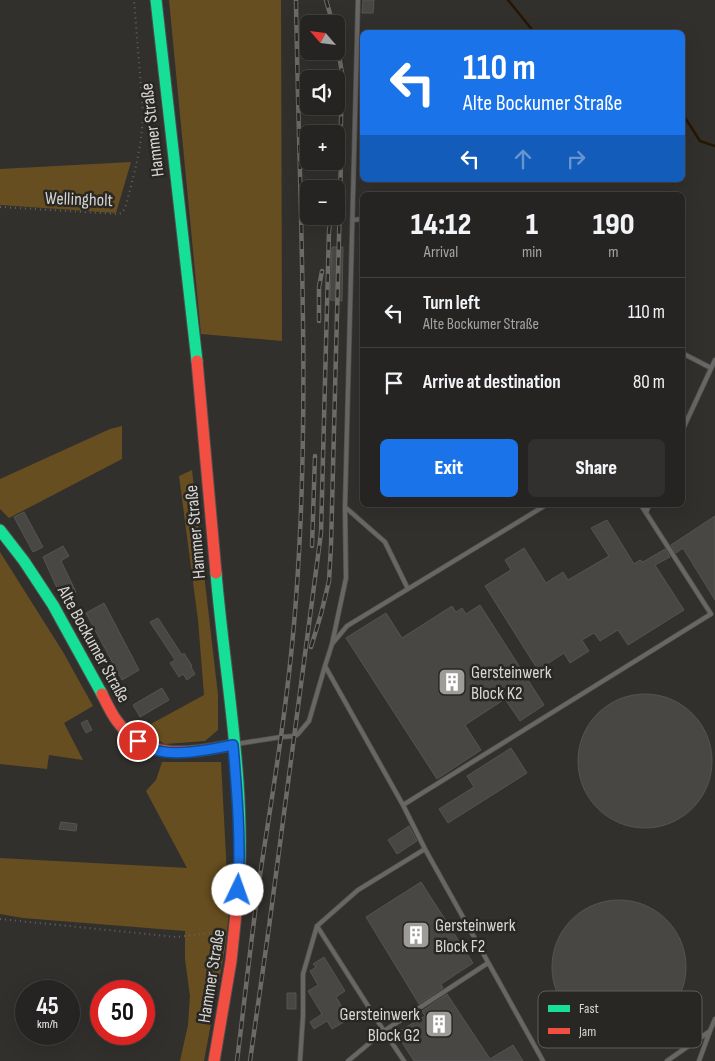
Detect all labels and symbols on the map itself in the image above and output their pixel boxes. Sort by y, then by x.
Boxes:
north arrow [300,15,345,60]
street label: Hammer Straße [136,82,169,178]
street label: Wellingholt [45,188,114,211]
street label: Hammer Straße [181,484,210,580]
street label: Alte Bockumer Straße [52,581,134,706]
place label: Gersteinwerk Block K2 [471,662,552,704]
building icon: Gersteinwerk Block K2 [437,667,467,697]
pin [117,720,159,762]
position arrow [211,863,263,915]
place label: Gersteinwerk Block F2 [435,915,516,957]
building icon: Gersteinwerk Block F2 [401,920,431,950]
street label: Hammer Straße [194,928,229,1024]
speed limit sign: 50 [90,980,155,1045]
legend [538,991,702,1048]
text: Fast [579,1000,599,1017]
place label: Gersteinwerk Block G2 [339,1004,420,1046]
building icon: Gersteinwerk Block G2 [424,1009,454,1039]
text: Jam [578,1023,596,1040]

